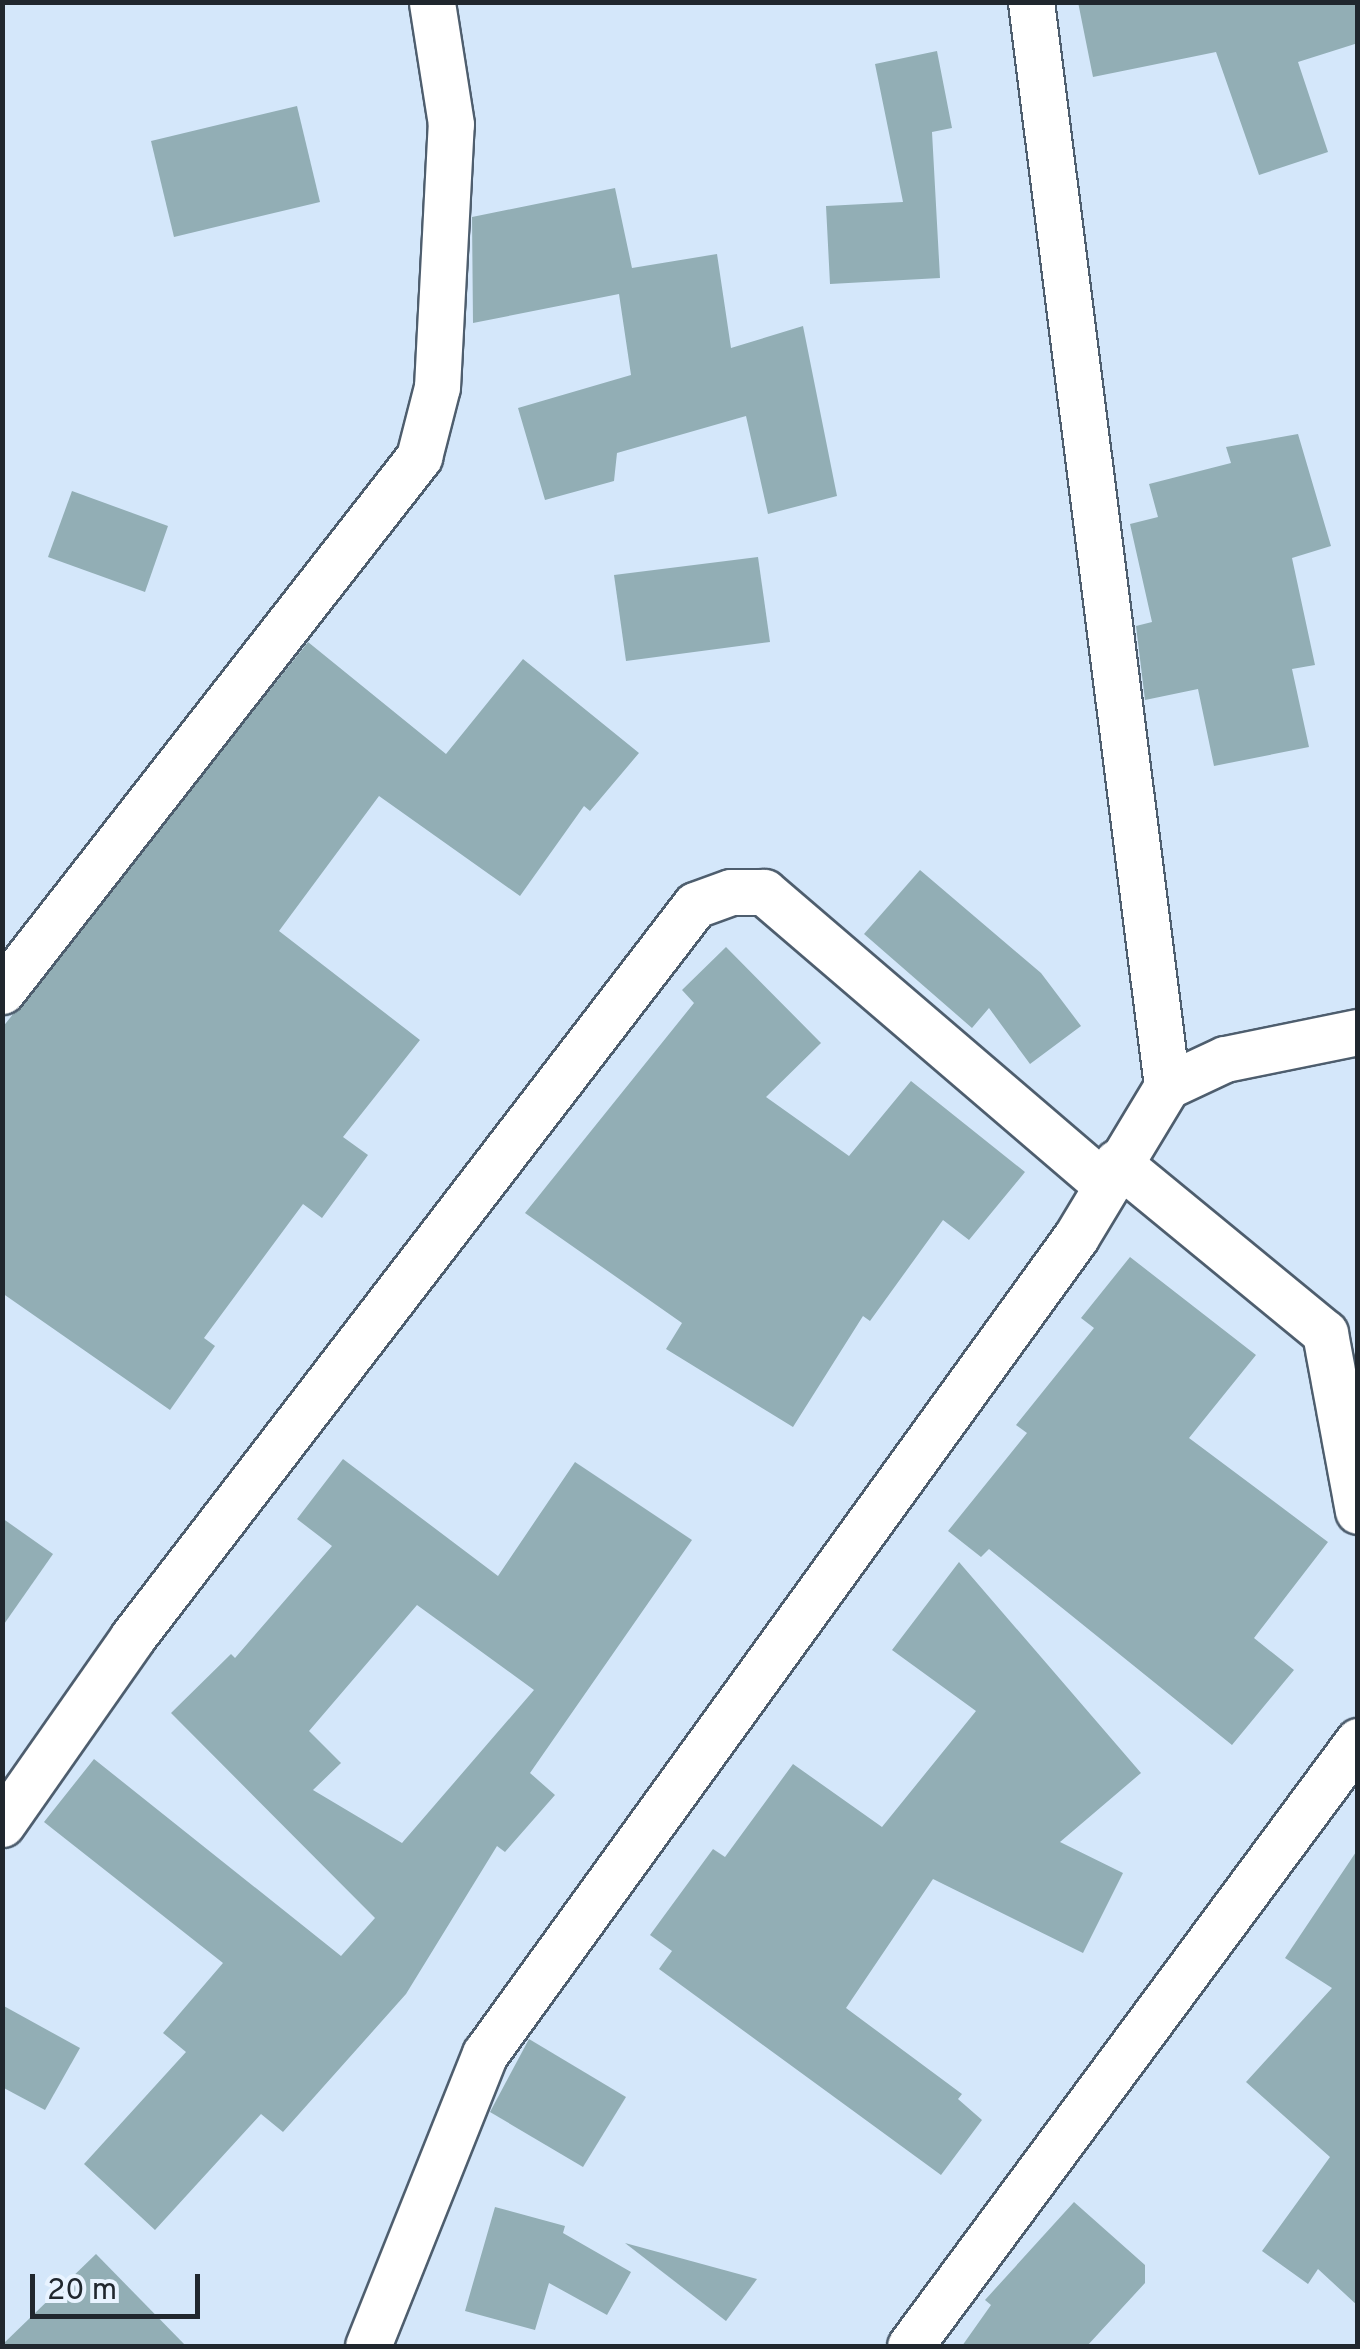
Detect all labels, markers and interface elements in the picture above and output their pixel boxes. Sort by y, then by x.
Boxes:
scale bar [35,2254,205,2316]
text: 20 m [47,2273,117,2310]

